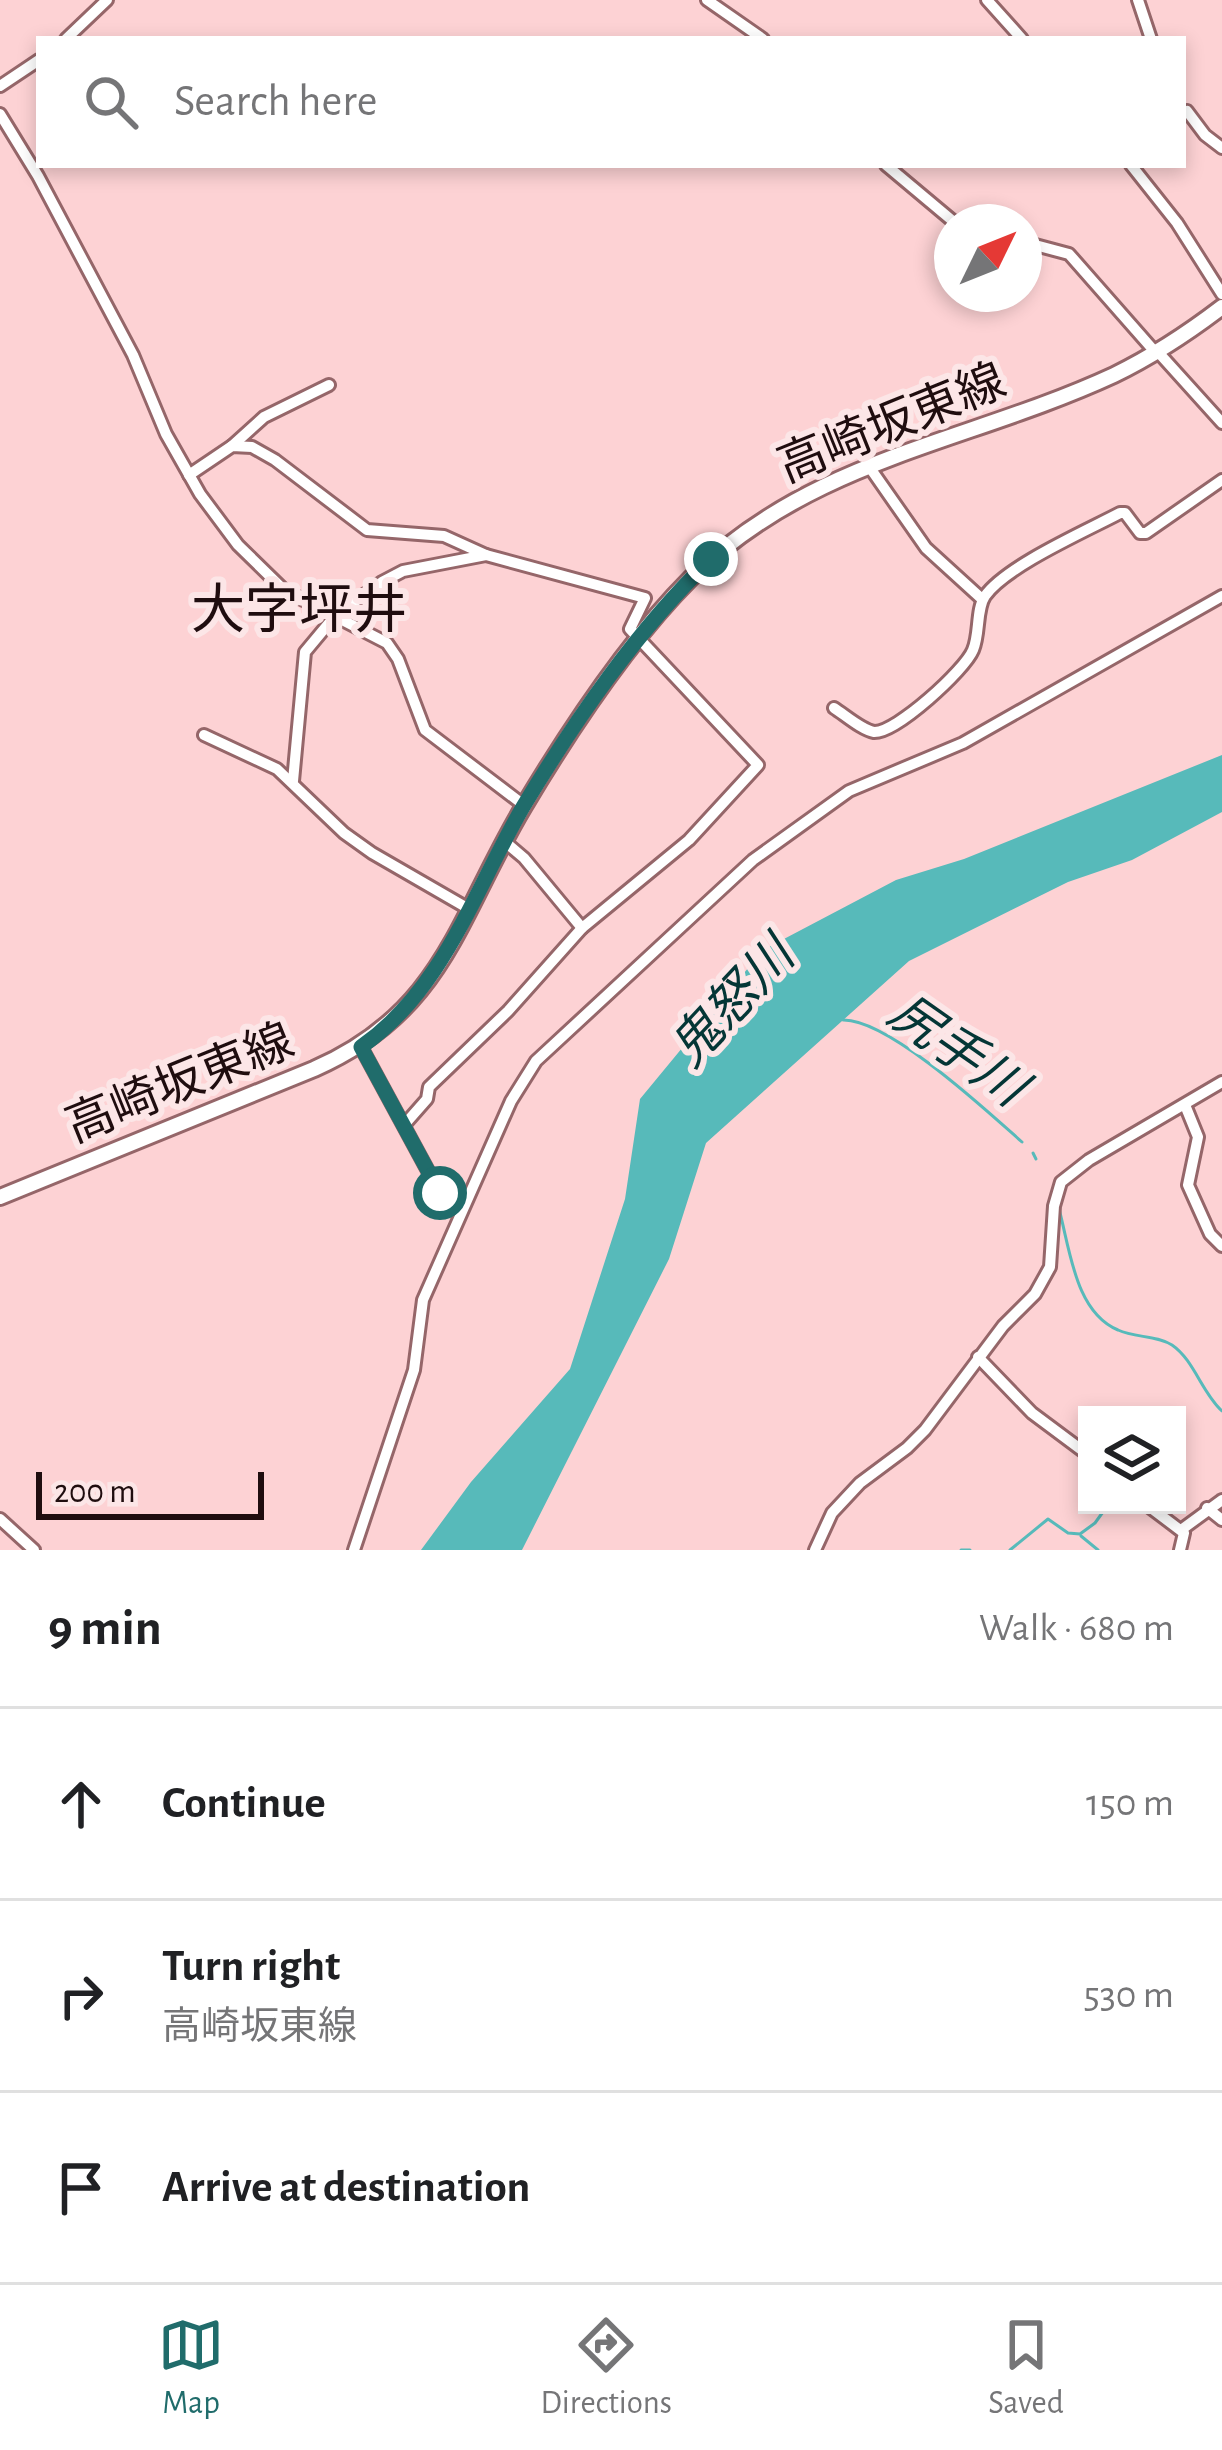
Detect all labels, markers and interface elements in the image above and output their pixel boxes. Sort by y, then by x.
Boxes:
search box [36,36,1186,168]
icon: search [78,69,144,135]
text: Search here [174,79,377,124]
north arrow [934,204,1042,312]
street label: 高崎坂東線 [771,355,1012,492]
route end [684,532,738,586]
district label: 大字坪井 [191,582,407,639]
water label: 鬼怒川 [660,924,807,1076]
water label: 尻手川 [879,985,1039,1119]
street label: 高崎坂東線 [59,1015,300,1152]
route start [413,1166,467,1220]
map controls [1078,1406,1186,1514]
button: layers [1078,1406,1186,1514]
scale bar [36,1466,264,1519]
text: 200 m [54,1476,136,1509]
text: 9 min [48,1603,162,1654]
text: Walk · 680 m [979,1609,1174,1648]
icon: ahead [48,1771,114,1837]
text: Continue [162,1781,326,1826]
text: 150 m [1086,1784,1174,1823]
text: Turn right [162,1944,340,1989]
icon: right [48,1963,114,2029]
text: 530 m [1083,1976,1174,2015]
text: 高崎坂東線 [162,2008,357,2047]
icon: arrive [48,2155,114,2221]
text: Arrive at destination [162,2165,530,2210]
tab: Map [158,2312,224,2424]
tab: Directions [540,2312,672,2424]
tab: Saved [988,2312,1064,2424]

